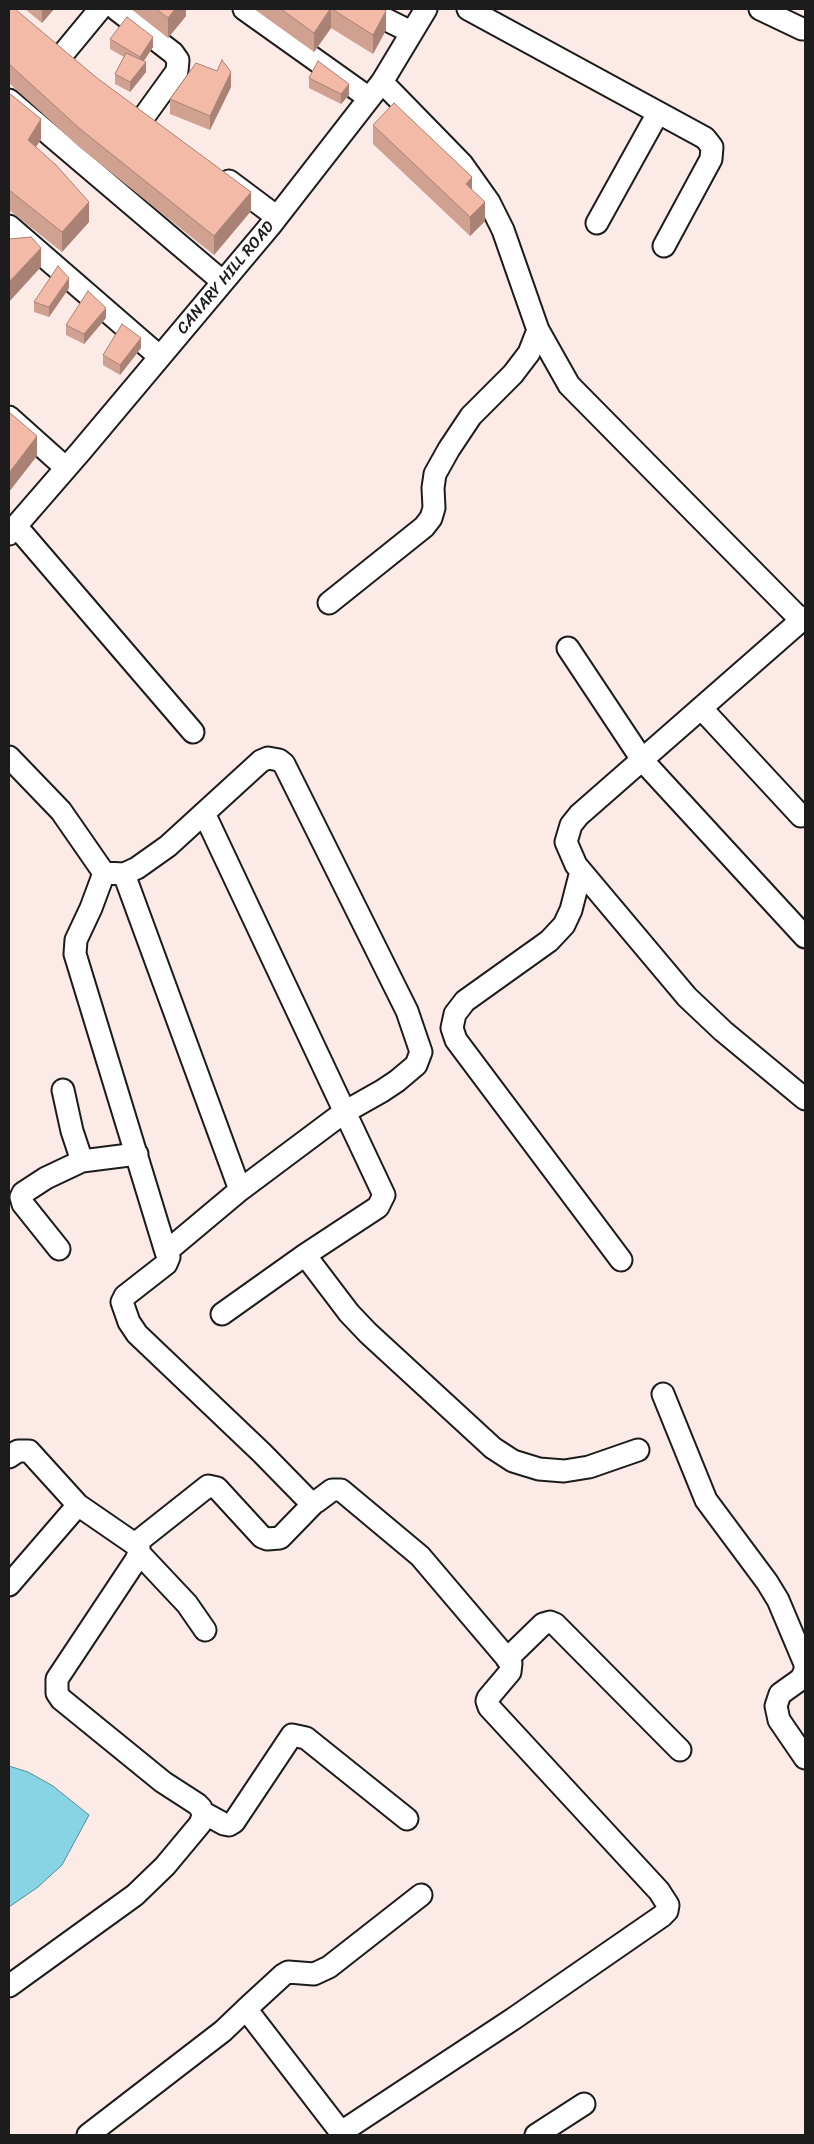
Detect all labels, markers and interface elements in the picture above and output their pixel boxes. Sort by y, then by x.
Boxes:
street label: CANARY HILL ROAD [173,218,279,338]

